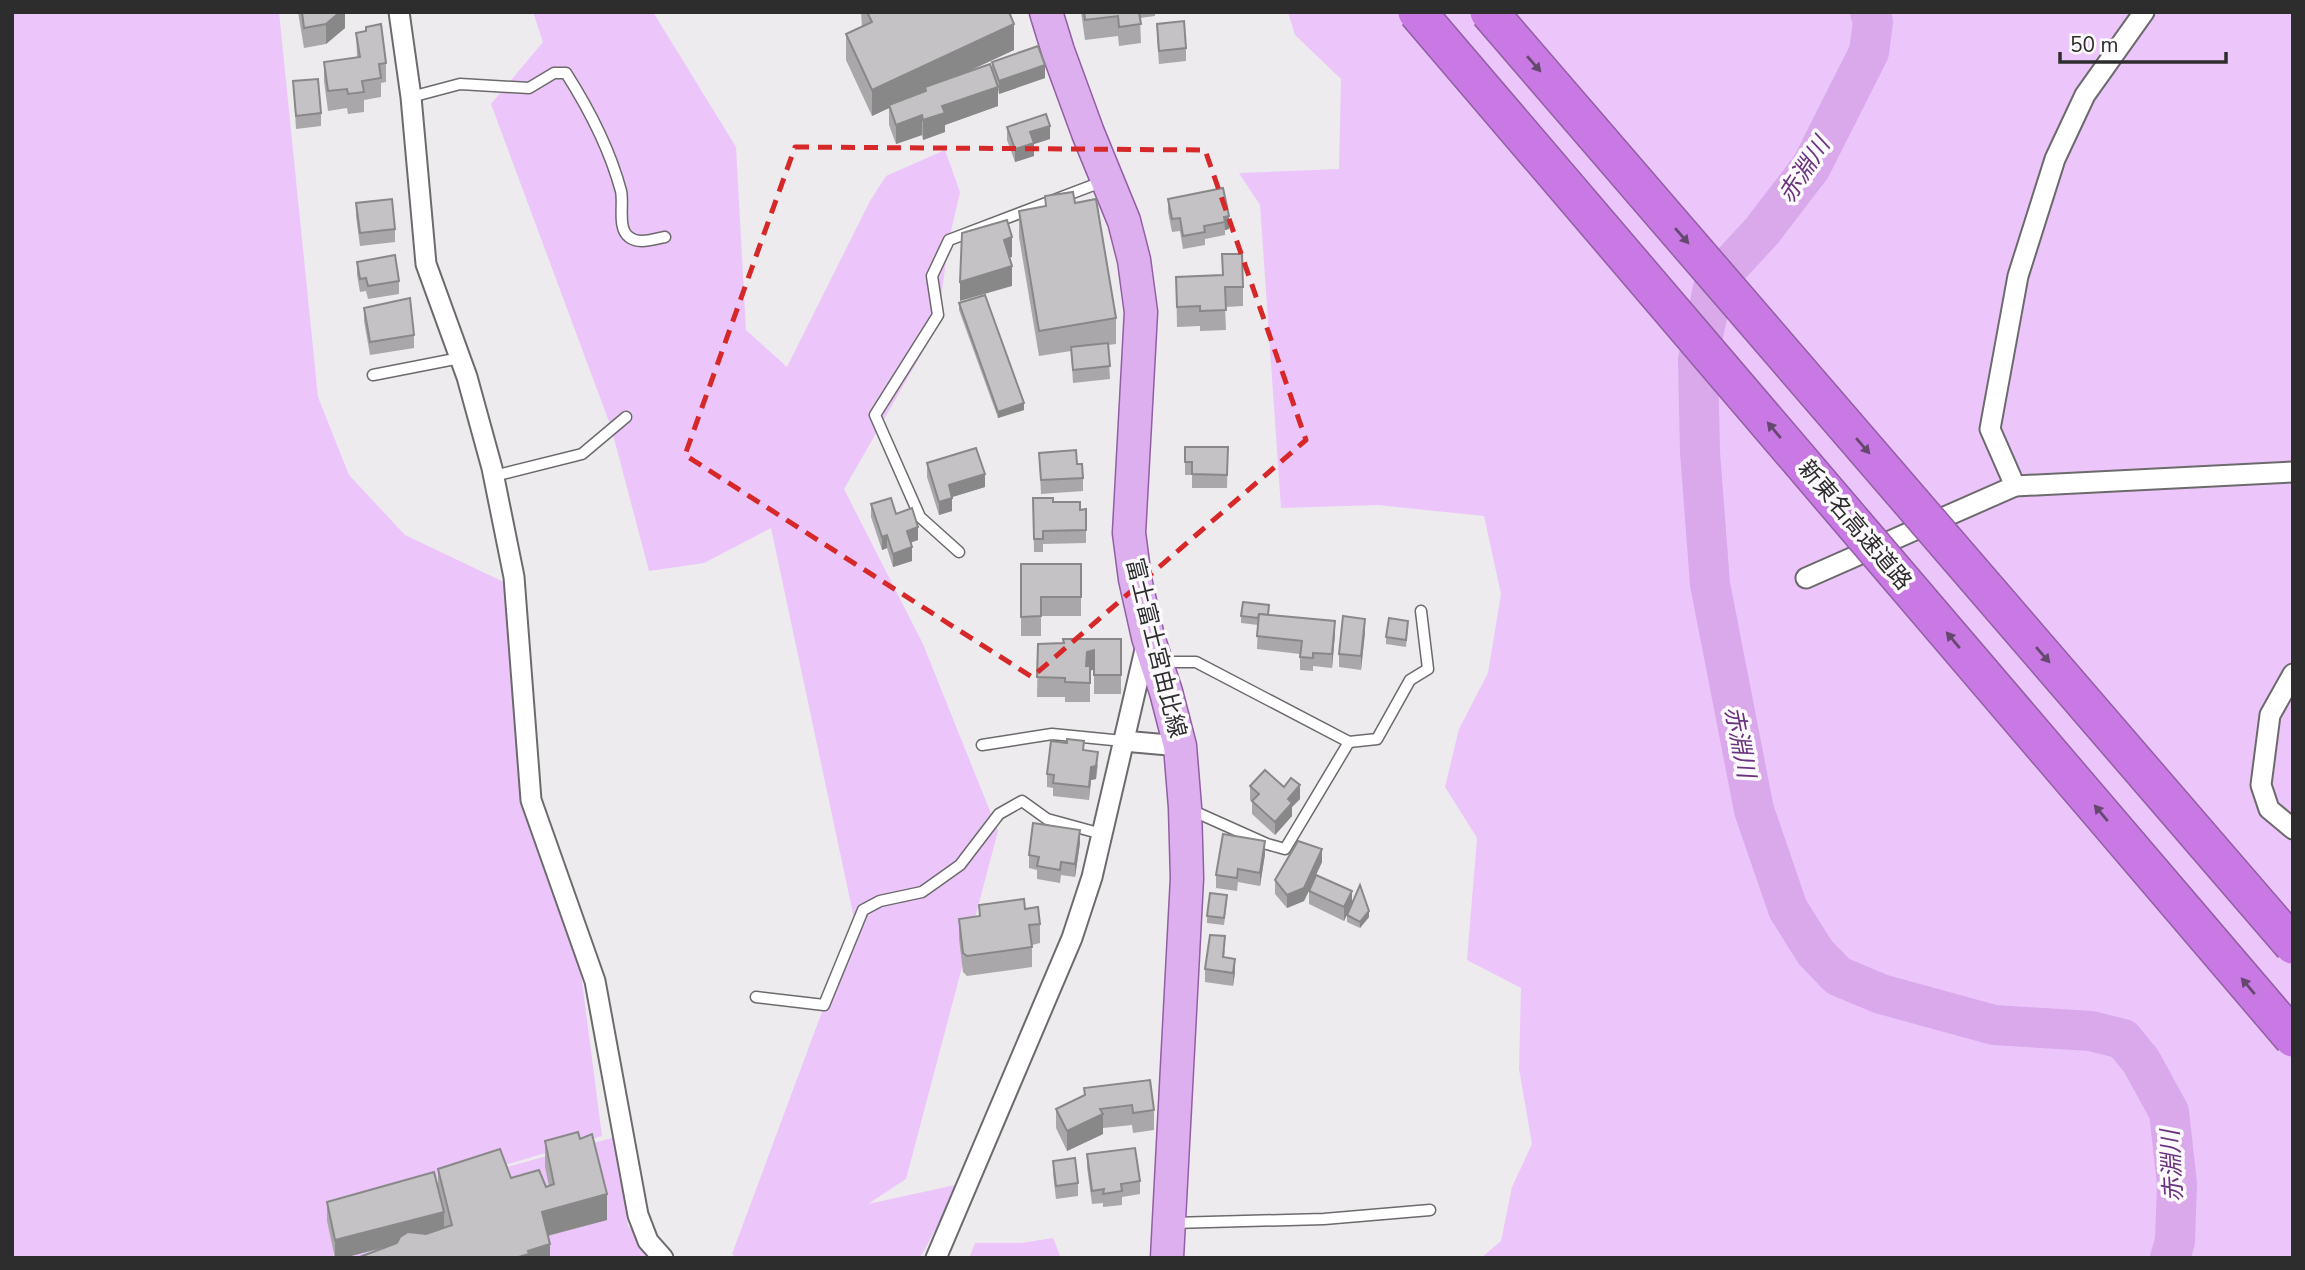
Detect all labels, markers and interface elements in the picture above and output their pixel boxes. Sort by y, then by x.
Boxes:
scale bar [2060,21,2226,65]
text: 50 m [2070,31,2119,59]
one-way arrow [1526,55,1542,73]
water label: 赤淵川 [1771,129,1839,209]
one-way arrow [1674,228,1689,245]
one-way arrow [1766,421,1782,439]
one-way arrow [1855,437,1870,454]
street label: 新東名高速道路 [1791,453,1919,597]
street label: 富士富士宮由比線 [1119,555,1193,741]
one-way arrow [1946,632,1961,649]
one-way arrow [2035,646,2051,664]
water label: 赤淵川 [1717,704,1763,783]
one-way arrow [2094,805,2109,822]
one-way arrow [2241,978,2256,995]
water label: 赤淵川 [2154,1126,2190,1203]

